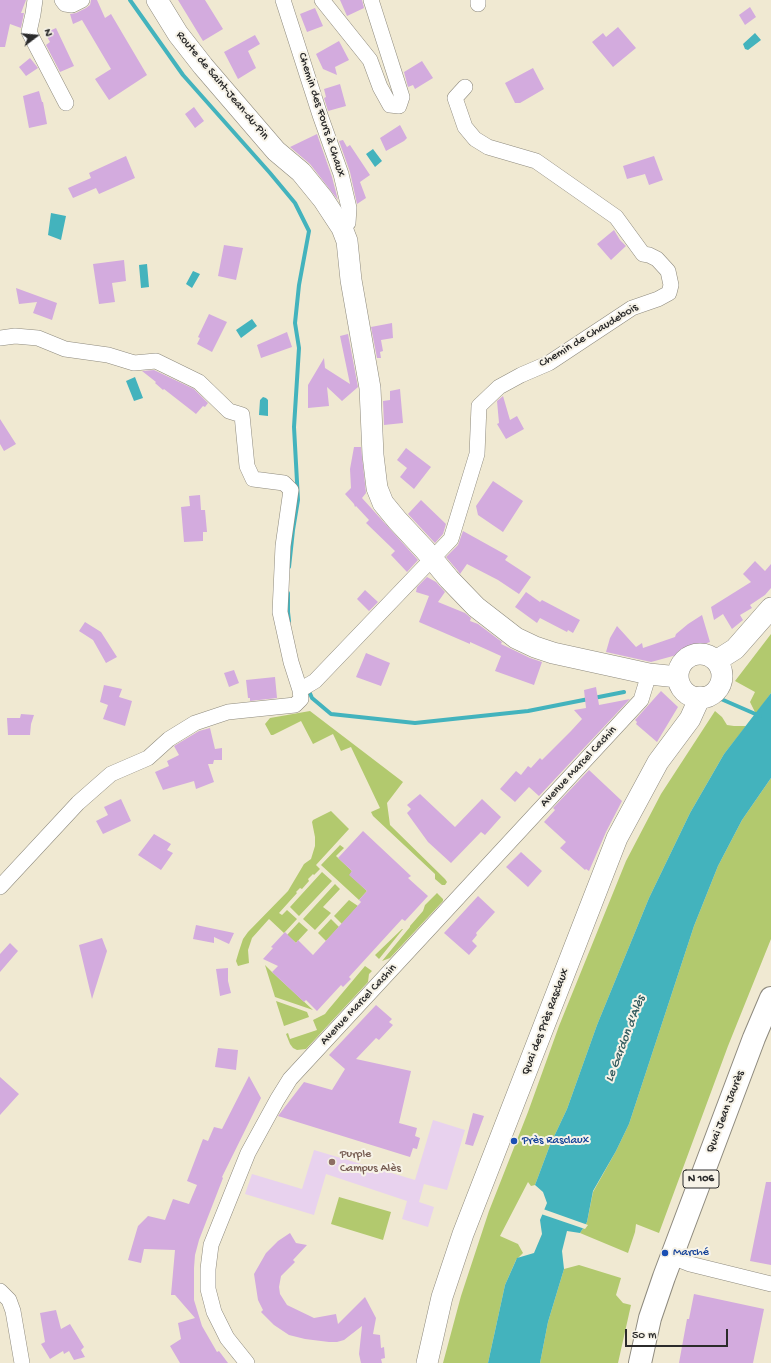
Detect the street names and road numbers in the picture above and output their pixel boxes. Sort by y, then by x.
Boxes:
street label: Route de Saint-Jean-du-Pin [172,29,272,143]
street label: Chemin des Fours à Chaux [294,51,348,179]
street label: Chemin de Chaudebois [537,301,641,371]
street label: Avenue Marcel Cachin [538,723,620,811]
street label: Avenue Marcel Cachin [318,961,400,1049]
street label: Quai des Près Rasclaux [519,967,573,1077]
street label: Quai Jean Jaurès [704,1069,748,1155]
road number: N 106 [683,1170,719,1188]

